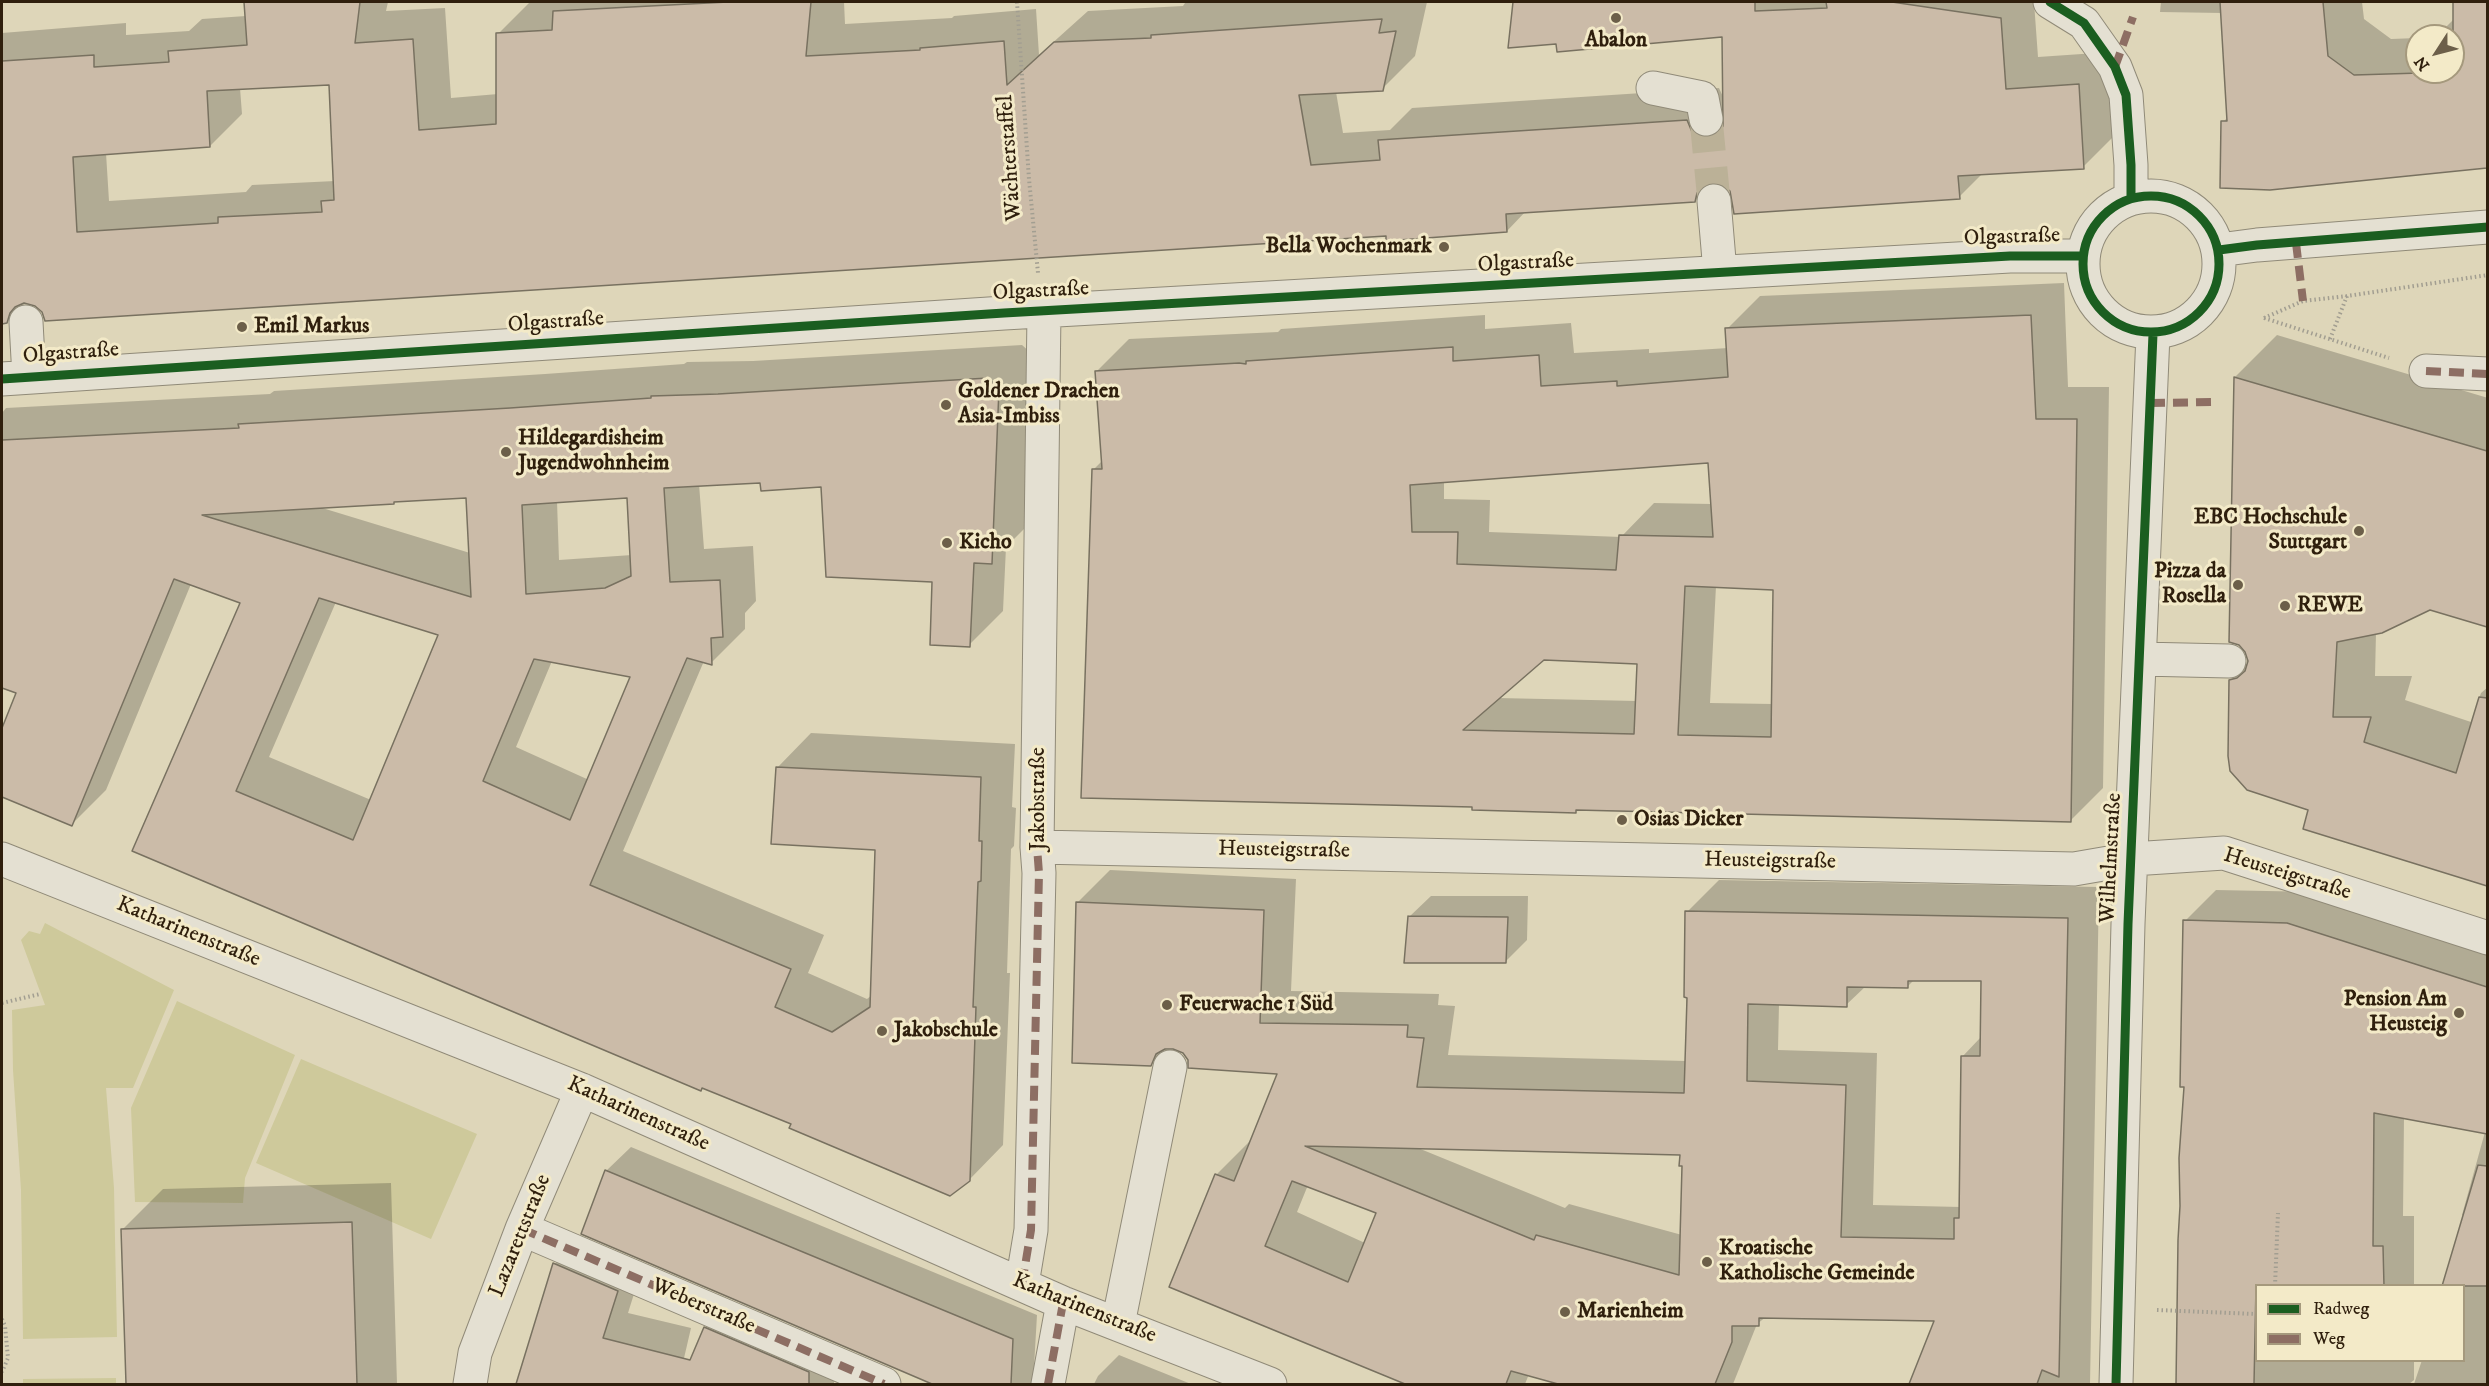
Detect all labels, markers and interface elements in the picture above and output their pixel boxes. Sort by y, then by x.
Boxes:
marker: Abalon [1609,11,1623,25]
north arrow [2405,24,2465,84]
place label: Abalon [1585,28,1647,54]
text: N [2410,52,2434,75]
street label: Wächterstaffel [993,94,1029,222]
street label: Olgastraße [1963,223,2061,253]
place label: Bella Wochenmark [1266,234,1432,260]
marker: Bella Wochenmark [1437,240,1451,254]
street label: Olgastraße [1477,248,1575,280]
street label: Olgastraße [992,276,1090,308]
street label: Olgastraße [507,306,605,340]
place label: Emil Markus [254,314,369,340]
marker: Emil Markus [235,320,249,334]
street label: Olgastraße [22,337,120,371]
place label: Goldener Drachen Asia-Imbiss [958,379,1120,430]
marker: Goldener Drachen Asia-Imbiss [939,398,953,412]
place label: Hildegardisheim Jugendwohnheim [518,426,670,478]
marker: Hildegardisheim Jugendwohnheim [499,445,513,459]
place label: EBC Hochschule Stuttgart [2194,505,2347,556]
marker: EBC Hochschule Stuttgart [2352,524,2366,538]
place label: Kicho [959,530,1012,556]
marker: Kicho [940,536,954,550]
place label: Pizza da Rosella [2154,559,2226,610]
marker: Pizza da Rosella [2231,578,2245,592]
place label: REWE [2297,593,2363,619]
marker: REWE [2278,599,2292,613]
street label: Jakobstraße [1026,747,1052,851]
street label: Wilhelmstraße [2095,792,2129,924]
place label: Osias Dicker [1634,807,1744,833]
marker: Osias Dicker [1615,813,1629,827]
street label: Heusteigstraße [1218,837,1350,865]
street label: Heusteigstraße [2220,843,2354,907]
street label: Heusteigstraße [1704,848,1836,876]
street label: Katharinenstraße [112,892,264,974]
place label: Pension Am Heusteig [2343,987,2447,1038]
place label: Feuerwache 1 Süd [1179,992,1333,1018]
marker: Feuerwache 1 Süd [1160,998,1174,1012]
marker: Pension Am Heusteig [2452,1006,2466,1020]
place label: Jakobschule [894,1018,998,1044]
marker: Jakobschule [875,1024,889,1038]
street label: Katharinenstraße [563,1072,713,1158]
street label: Lazarettstraße [484,1171,558,1301]
place label: Kroatische Katholische Gemeinde [1719,1236,1915,1288]
marker: Kroatische Katholische Gemeinde [1700,1255,1714,1269]
street label: Katharinenstraße [1008,1268,1160,1350]
street label: Weberstraße [647,1273,759,1341]
legend [2255,1284,2465,1362]
text: Radweg [2313,1298,2369,1320]
place label: Marienheim [1577,1299,1684,1325]
marker: Marienheim [1558,1305,1572,1319]
text: Weg [2313,1328,2345,1350]

